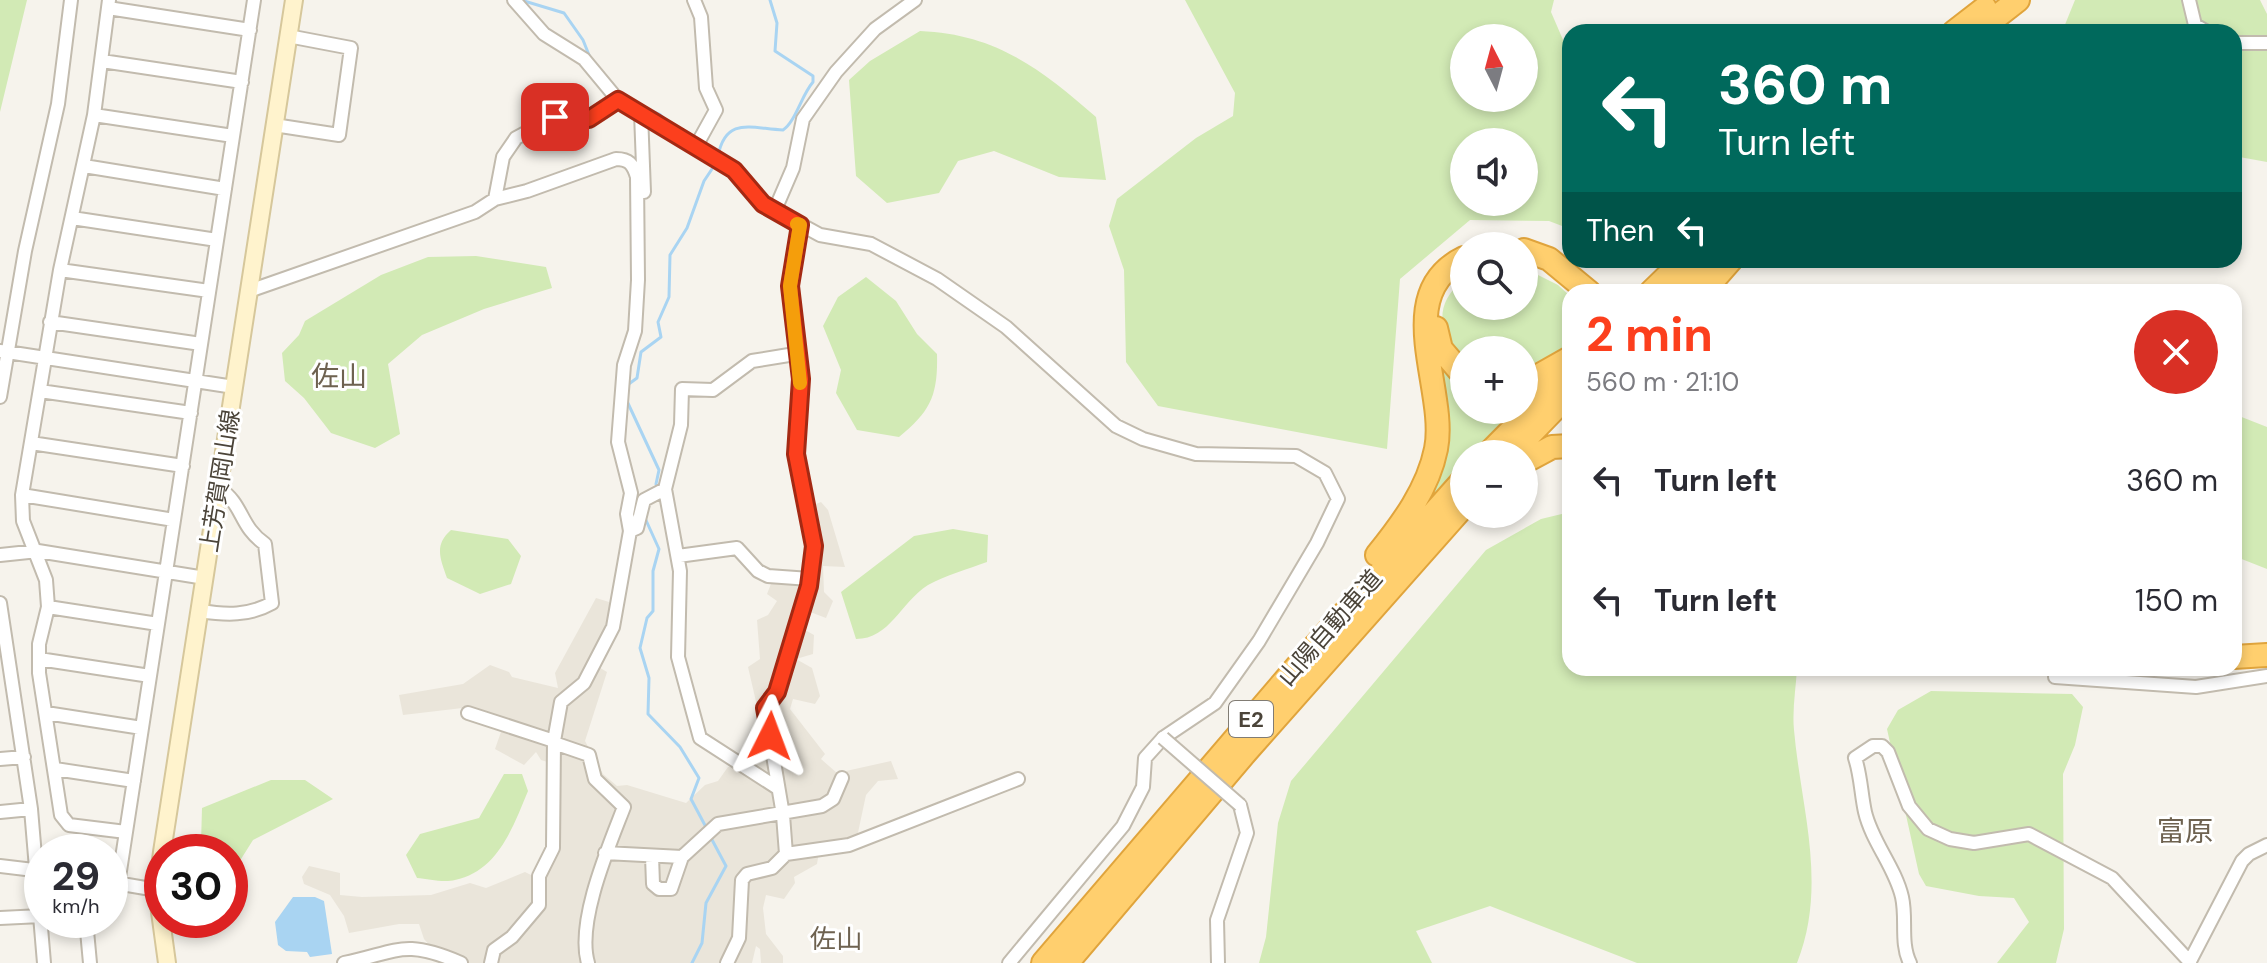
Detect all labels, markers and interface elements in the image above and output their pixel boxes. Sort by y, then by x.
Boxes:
north arrow [1450,24,1538,112]
map controls [1450,24,1538,528]
text: 360 m [1718,48,1893,121]
icon: left [1586,56,1690,160]
pin [521,83,589,151]
icon: arrive [533,95,577,139]
text: Turn left [1718,119,1855,166]
button: sound [1450,128,1538,216]
icon: left [1670,208,1714,252]
text: Then [1586,211,1654,250]
button: search [1450,232,1538,320]
text: 2 min [1586,303,1713,366]
button: close [2134,310,2218,394]
button: + [1450,336,1538,424]
district label: 佐山 [311,358,367,395]
text: 560 m · 21:10 [1586,365,1739,399]
street label: 上芳賀岡山線 [193,407,246,554]
button: − [1450,440,1538,528]
icon: left [1586,458,1630,502]
text: Turn left [1654,461,1777,500]
text: 360 m [2126,461,2218,500]
street label: 山陽自動車道 [1271,563,1389,692]
icon: left [1586,578,1630,622]
text: Turn left [1654,581,1777,620]
text: 150 m [2135,581,2218,620]
position arrow [728,694,812,778]
road number: E2 [1229,701,1273,737]
district label: 富原 [2157,813,2213,850]
speed limit sign: 30 [144,834,248,938]
text: 29 [52,850,100,902]
text: km/h [52,893,100,919]
district label: 佐山 [810,922,862,956]

